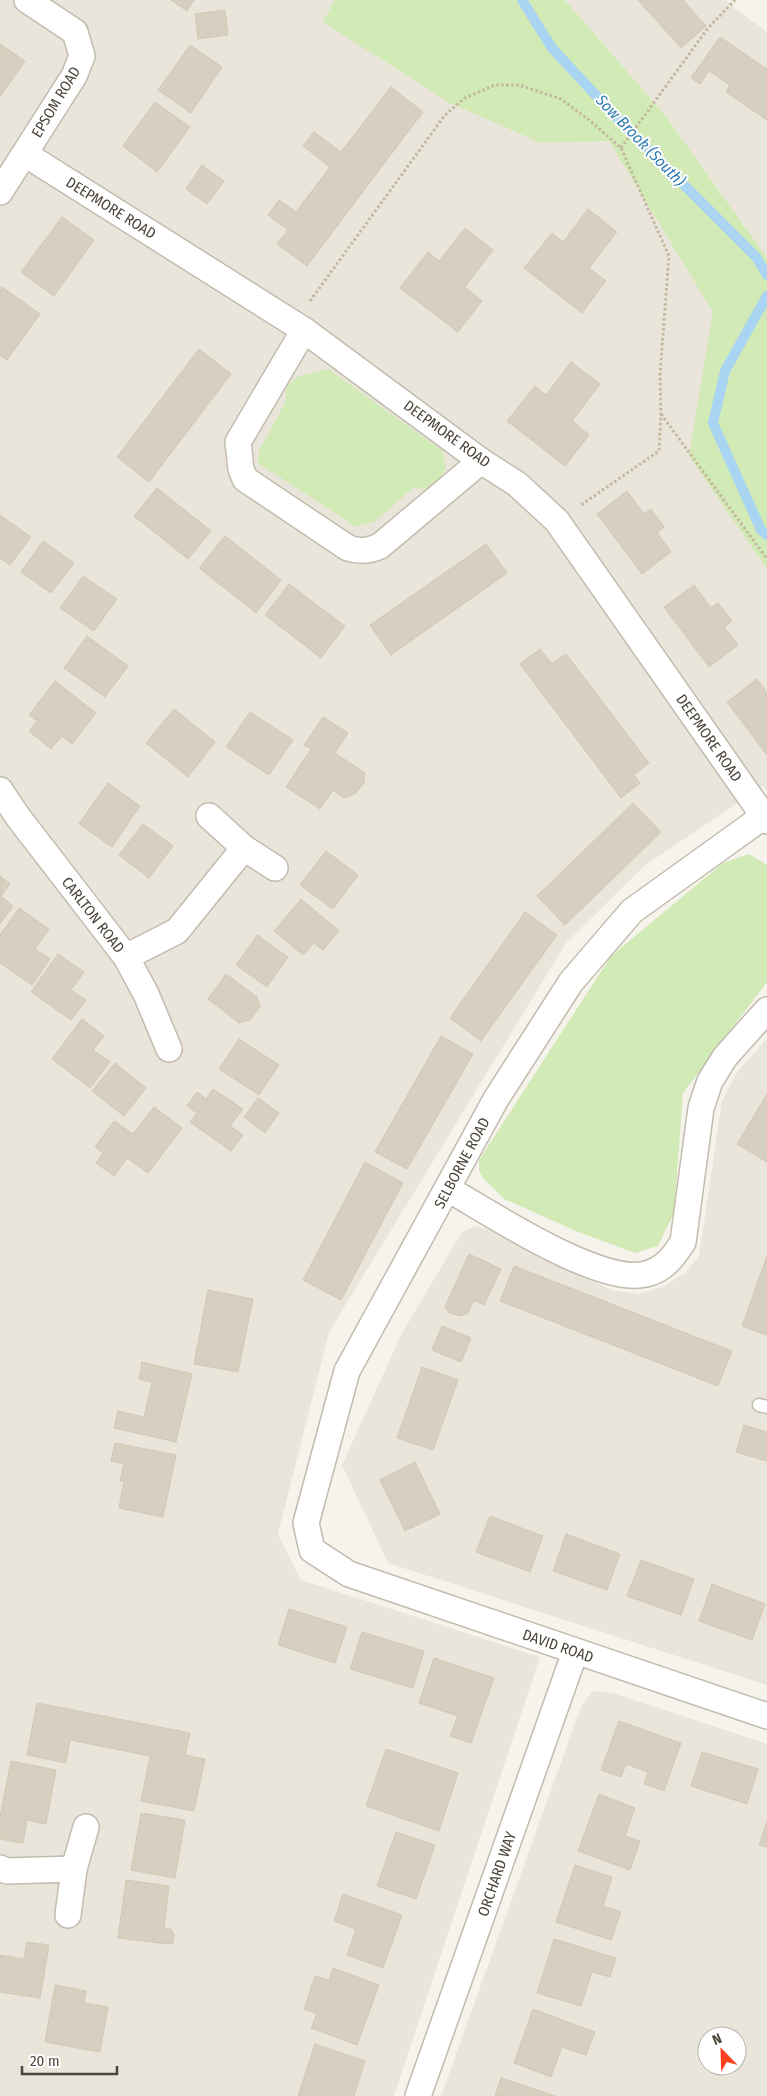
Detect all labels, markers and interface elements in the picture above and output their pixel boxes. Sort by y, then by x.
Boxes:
street label: EPSOM ROAD [28,63,84,141]
water label: Sow Brook (South) [592,90,689,190]
street label: DEEPMORE ROAD [63,173,159,243]
street label: DEEPMORE ROAD [400,397,494,471]
street label: DEEPMORE ROAD [672,691,746,785]
street label: CARLTON ROAD [58,873,128,957]
street label: SELBORNE ROAD [430,1114,494,1212]
street label: DAVID ROAD [520,1625,596,1667]
street label: ORCHARD WAY [474,1829,520,1919]
north arrow [697,2026,747,2076]
text: N [710,2030,724,2049]
scale bar [22,2044,118,2076]
text: 20 m [30,2052,60,2070]

